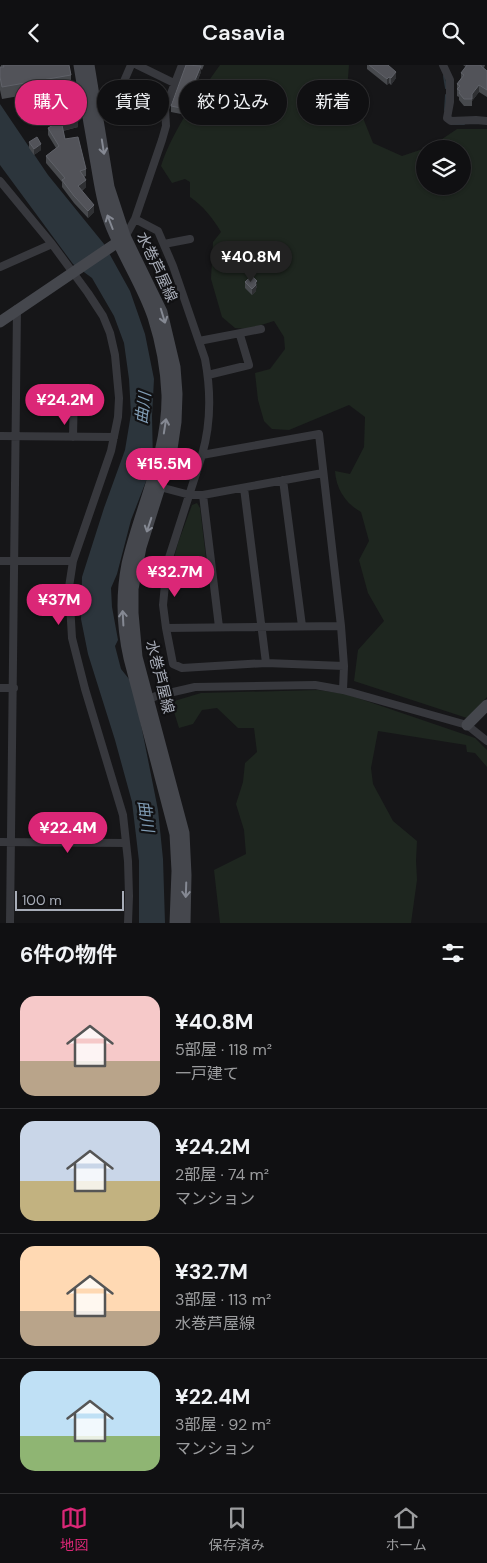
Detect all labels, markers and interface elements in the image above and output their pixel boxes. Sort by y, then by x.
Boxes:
text: Casavia [202,18,285,47]
icon: back [20,19,48,47]
icon: search [439,19,467,47]
chip: 購入 [15,80,87,125]
chip: 賃貸 [97,80,169,125]
chip: 絞り込み [179,80,287,125]
chip: 新着 [297,80,369,125]
one-way arrow [99,139,109,155]
map controls [416,140,471,195]
button: layers [416,140,471,195]
one-way arrow [105,215,114,231]
street label: 水巻芦屋線 [132,229,182,305]
pin: ¥40.8M [210,241,292,283]
text: ¥40.8M [221,246,281,267]
one-way arrow [158,308,168,324]
pin: ¥24.2M [24,383,106,426]
text: ¥24.2M [36,389,94,410]
water label: 曲川 [131,389,156,425]
one-way arrow [160,419,170,435]
pin: ¥15.5M [123,447,205,490]
text: ¥15.5M [137,453,191,474]
one-way arrow [143,517,153,533]
pin: ¥32.7M [134,555,216,598]
text: ¥32.7M [147,561,203,582]
pin: ¥37M [29,583,89,626]
text: ¥37M [38,589,80,610]
one-way arrow [119,611,128,627]
street label: 水巻芦屋線 [141,638,179,716]
water label: 曲川 [133,799,159,835]
pin: ¥22.4M [27,811,109,854]
text: ¥22.4M [39,817,97,838]
one-way arrow [181,881,191,897]
scale bar [15,888,124,911]
text: 100 m [22,891,62,909]
icon: filters [439,939,467,967]
text: 6件の物件 [20,941,117,969]
text: ¥40.8M [175,1008,253,1036]
icon: home [60,1016,120,1076]
text: 5部屋 · 118 m² [175,1039,272,1060]
text: 一戸建て [175,1063,239,1084]
text: ¥24.2M [175,1133,250,1161]
icon: home [60,1141,120,1201]
text: 2部屋 · 74 m² [175,1164,269,1185]
text: マンション [175,1188,255,1209]
text: ¥32.7M [175,1258,248,1286]
icon: home [60,1266,120,1326]
text: 3部屋 · 113 m² [175,1289,271,1310]
text: 水巻芦屋線 [175,1313,255,1334]
text: ¥22.4M [175,1383,250,1411]
icon: home [60,1391,120,1451]
text: 3部屋 · 92 m² [175,1414,271,1435]
text: マンション [175,1438,255,1459]
tab: 地図 [60,1504,88,1554]
tab: 保存済み [209,1504,265,1554]
tab: ホーム [385,1504,427,1554]

